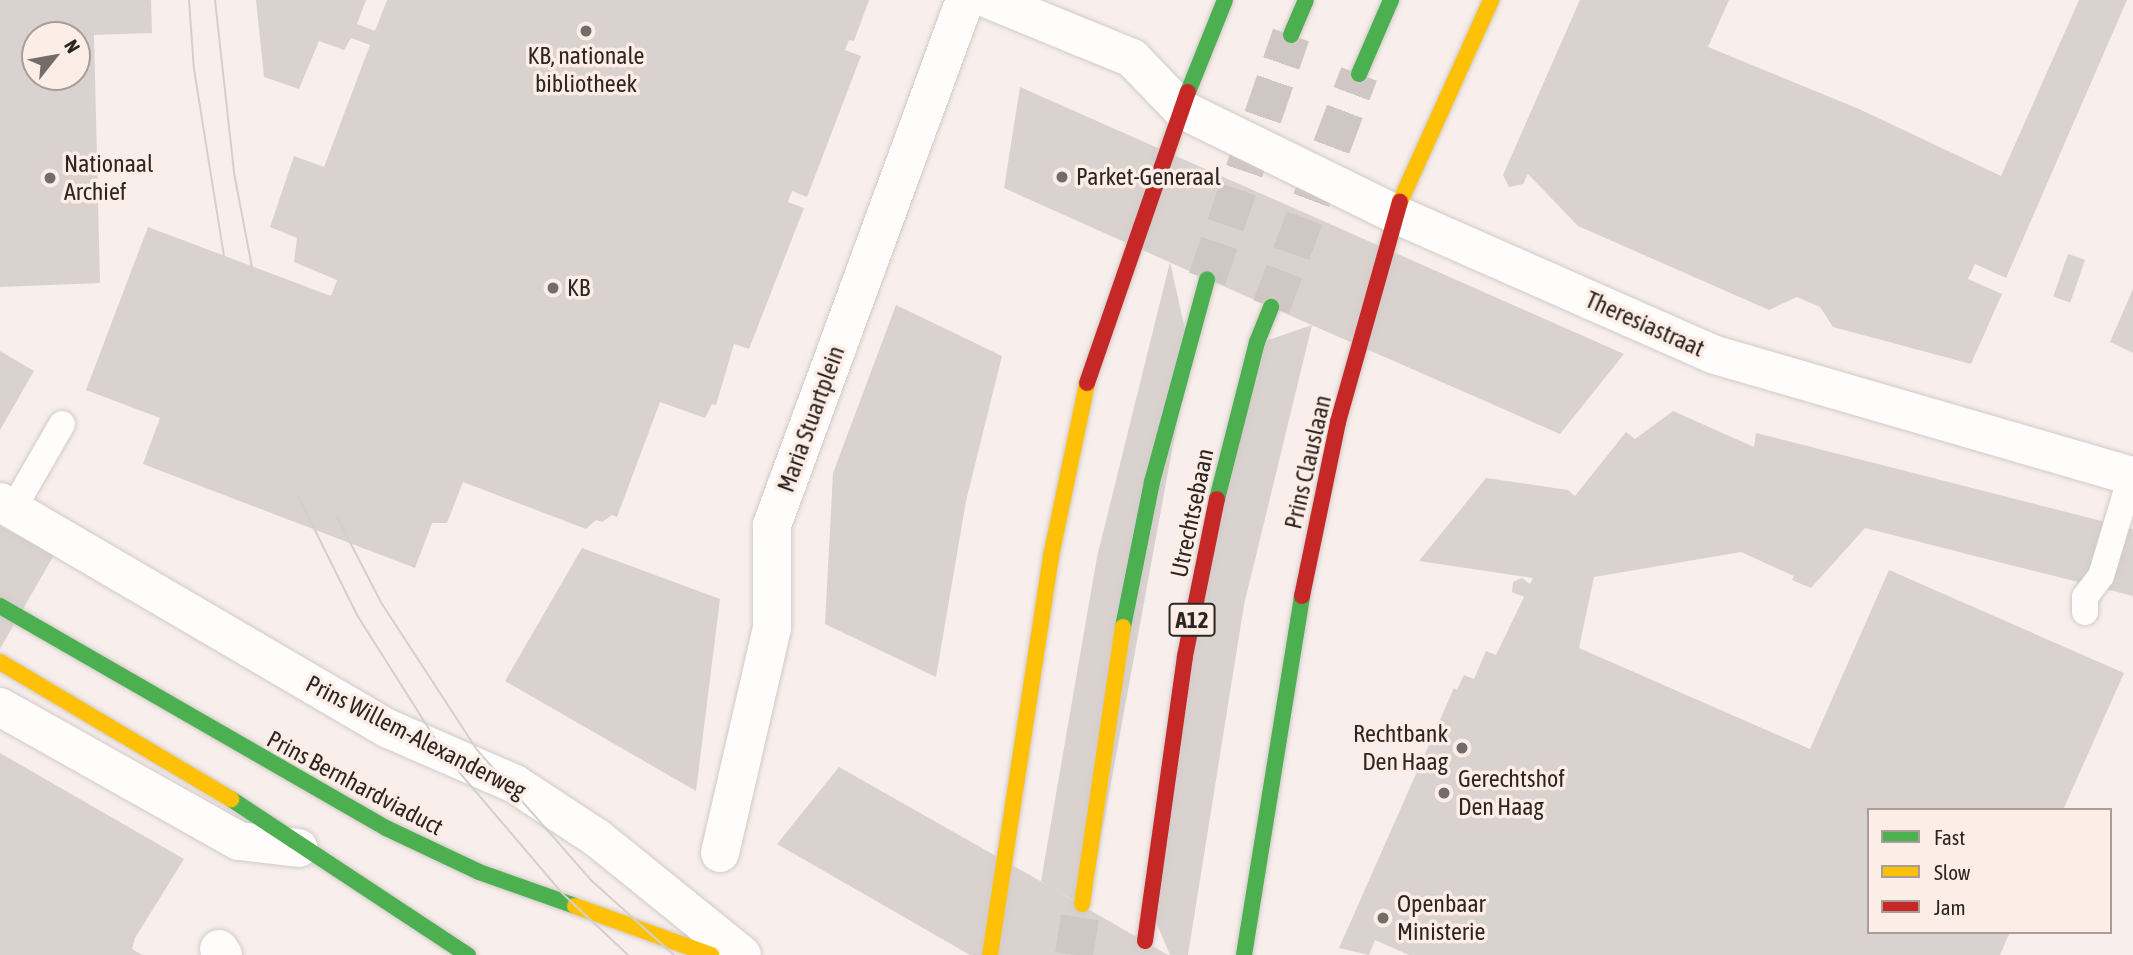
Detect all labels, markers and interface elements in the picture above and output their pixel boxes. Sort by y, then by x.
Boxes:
north arrow [21,21,91,91]
marker: KB, nationale bibliotheek [578,23,594,39]
text: N [60,36,85,57]
place label: KB, nationale bibliotheek [527,42,645,98]
place label: Nationaal Archief [64,150,153,206]
place label: Parket-Generaal [1076,163,1221,191]
marker: Parket-Generaal [1054,169,1070,185]
marker: Nationaal Archief [42,170,58,186]
place label: KB [567,274,590,302]
marker: KB [545,280,561,296]
street label: Theresiastraat [1581,285,1709,363]
street label: Maria Stuartplein [771,342,851,496]
street label: Prins Clauslaan [1279,392,1337,532]
street label: Utrechtsebaan [1164,446,1220,580]
road number: A12 [1168,600,1216,640]
street label: Prins Willem-Alexanderweg [301,669,531,805]
place label: Rechtbank Den Haag [1353,720,1448,776]
street label: Prins Bernhardviaduct [262,724,448,842]
marker: Rechtbank Den Haag [1454,740,1470,756]
place label: Gerechtshof Den Haag [1458,765,1565,821]
marker: Gerechtshof Den Haag [1436,785,1452,801]
legend [1867,808,2112,934]
text: Fast [1934,825,1965,849]
text: Slow [1934,860,1970,884]
place label: Openbaar Ministerie [1397,890,1486,946]
text: Jam [1934,895,1966,919]
marker: Openbaar Ministerie [1375,910,1391,926]

